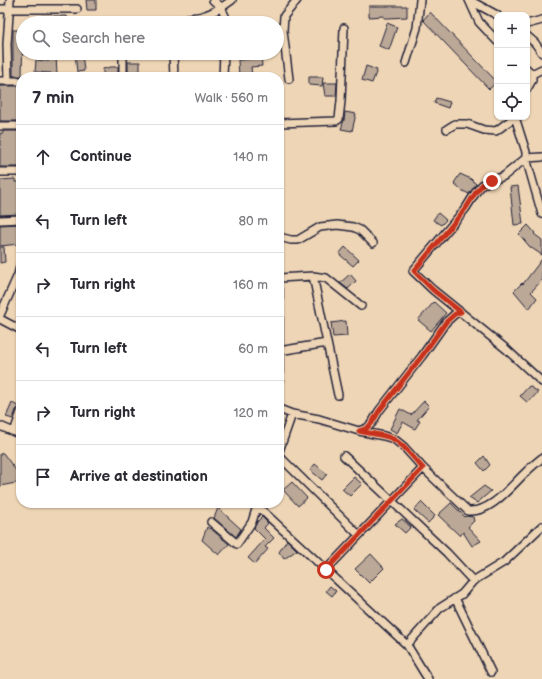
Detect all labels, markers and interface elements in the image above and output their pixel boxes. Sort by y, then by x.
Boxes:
map controls [494,12,530,120]
button: + [494,12,530,48]
search box [16,16,284,60]
icon: search [30,27,52,49]
text: Search here [62,29,145,48]
button: − [494,48,530,84]
button: locate [494,84,530,120]
text: 7 min [32,88,74,108]
text: Walk · 560 m [194,90,268,106]
icon: ahead [32,146,54,168]
text: Continue [70,147,132,166]
text: 140 m [233,149,268,165]
route end [483,172,501,190]
icon: left [32,210,54,232]
text: Turn left [70,211,127,230]
text: 80 m [239,213,268,229]
icon: right [32,274,54,296]
text: Turn right [70,275,135,294]
text: 160 m [233,277,268,293]
icon: left [32,338,54,360]
text: Turn left [70,339,127,358]
text: 60 m [238,341,268,357]
icon: right [32,402,54,424]
text: Turn right [70,403,135,422]
text: 120 m [233,405,268,421]
icon: arrive [32,466,54,488]
text: Arrive at destination [70,467,208,486]
route start [317,561,335,579]

